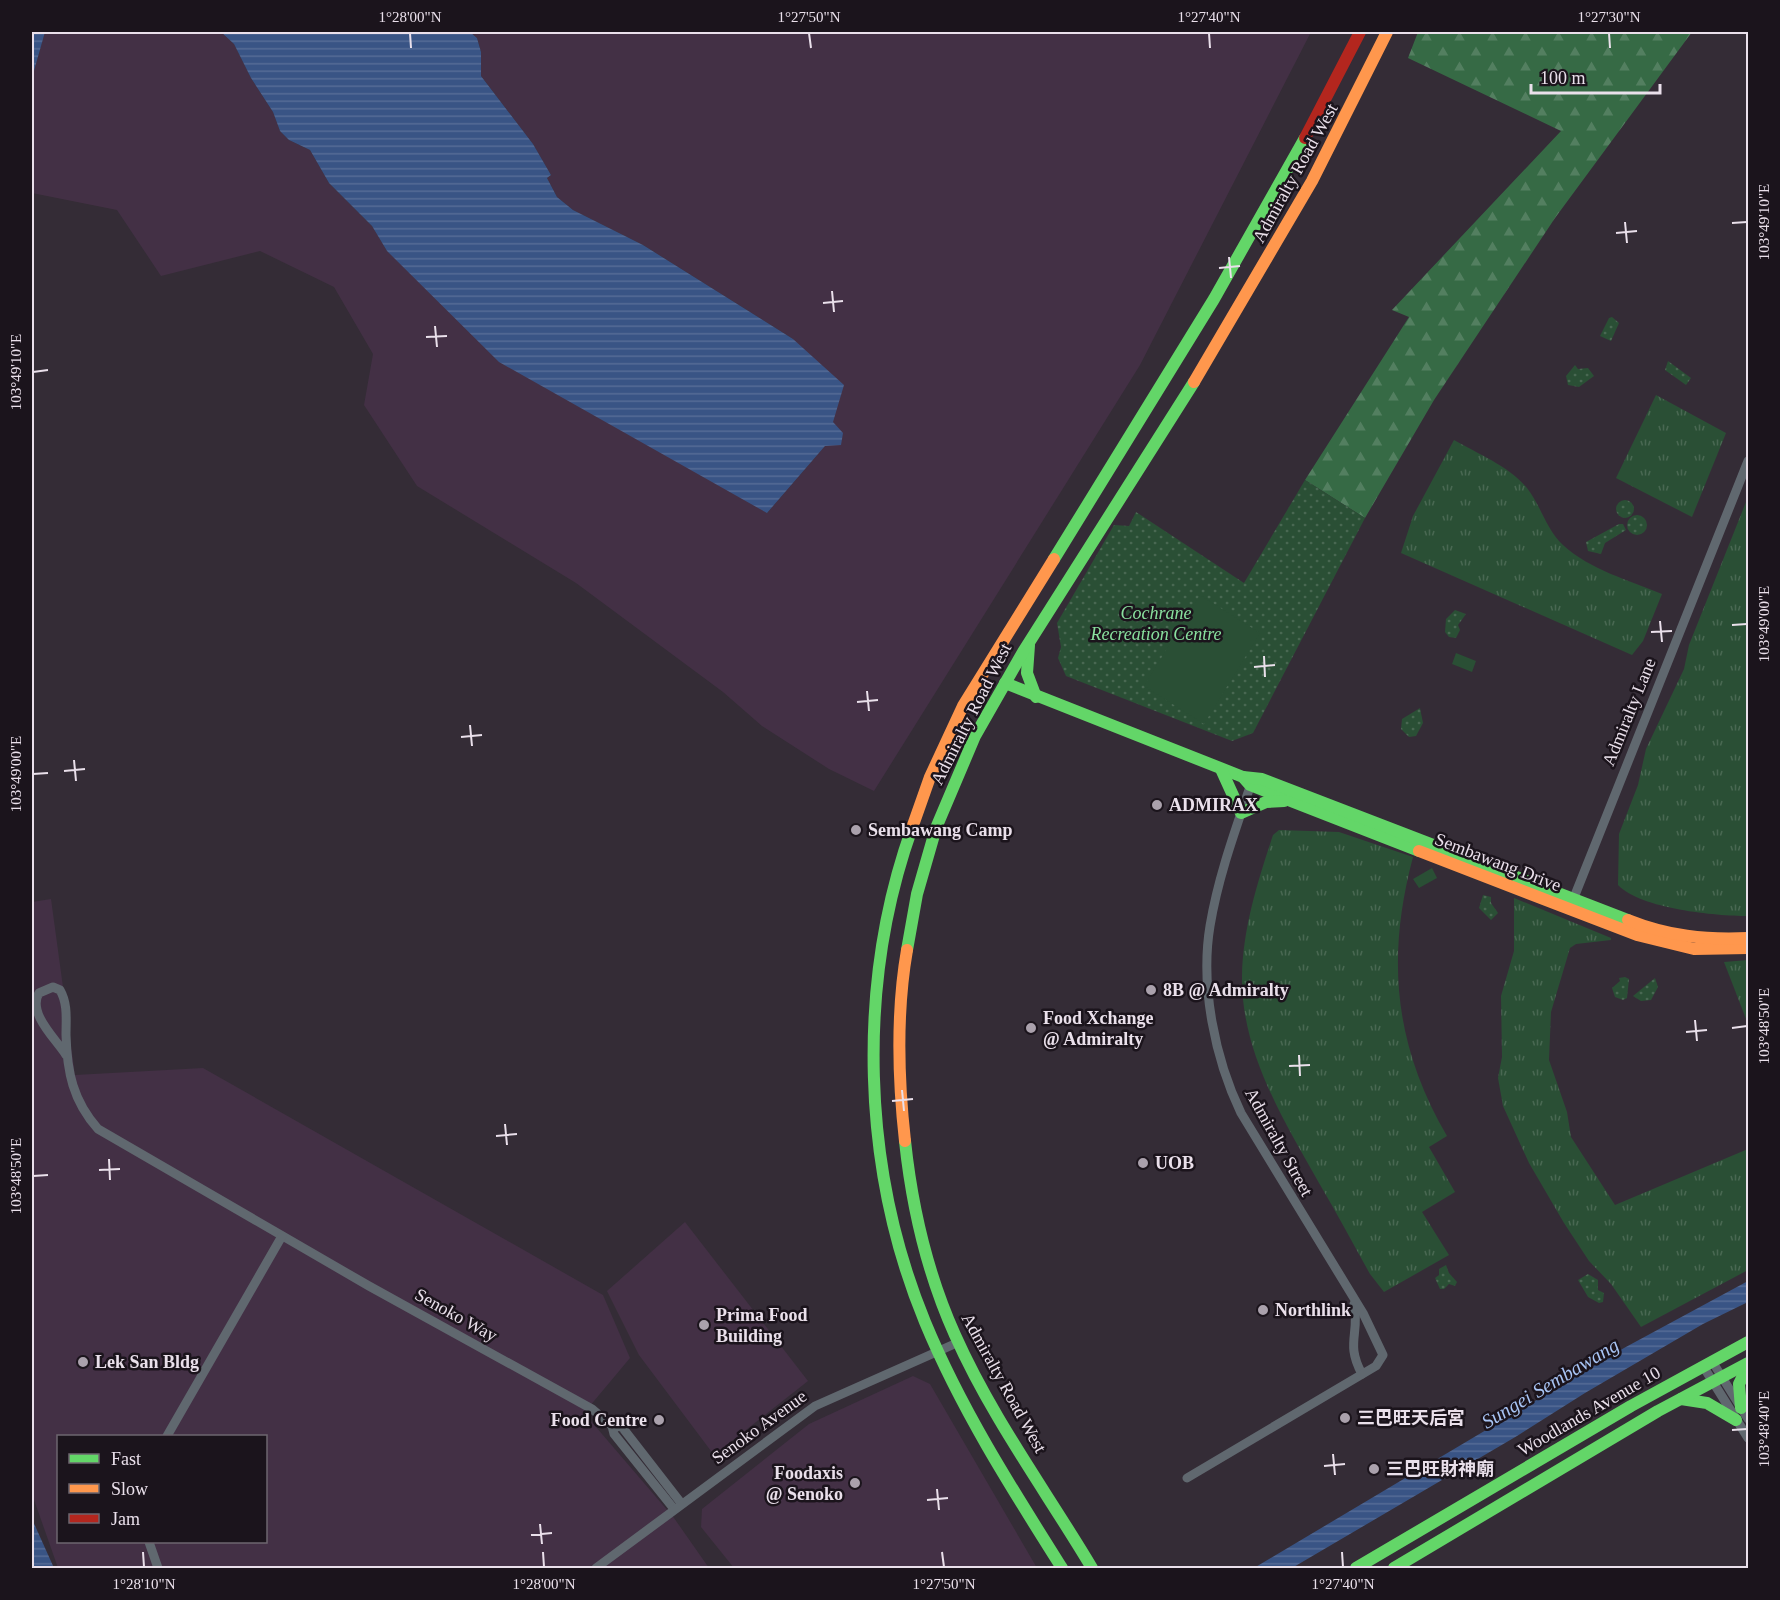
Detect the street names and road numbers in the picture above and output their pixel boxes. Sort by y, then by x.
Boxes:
street label: Admiralty Road West [1248,100,1342,246]
street label: Admiralty Road West [927,640,1015,788]
street label: Admiralty Lane [1598,655,1660,769]
street label: Sembawang Drive [1432,829,1564,895]
street label: Admiralty Street [1241,1084,1317,1200]
street label: Senoko Way [411,1284,501,1346]
street label: Admiralty Road West [957,1310,1051,1456]
street label: Woodlands Avenue 10 [1514,1362,1664,1460]
street label: Senoko Avenue [708,1386,810,1468]

